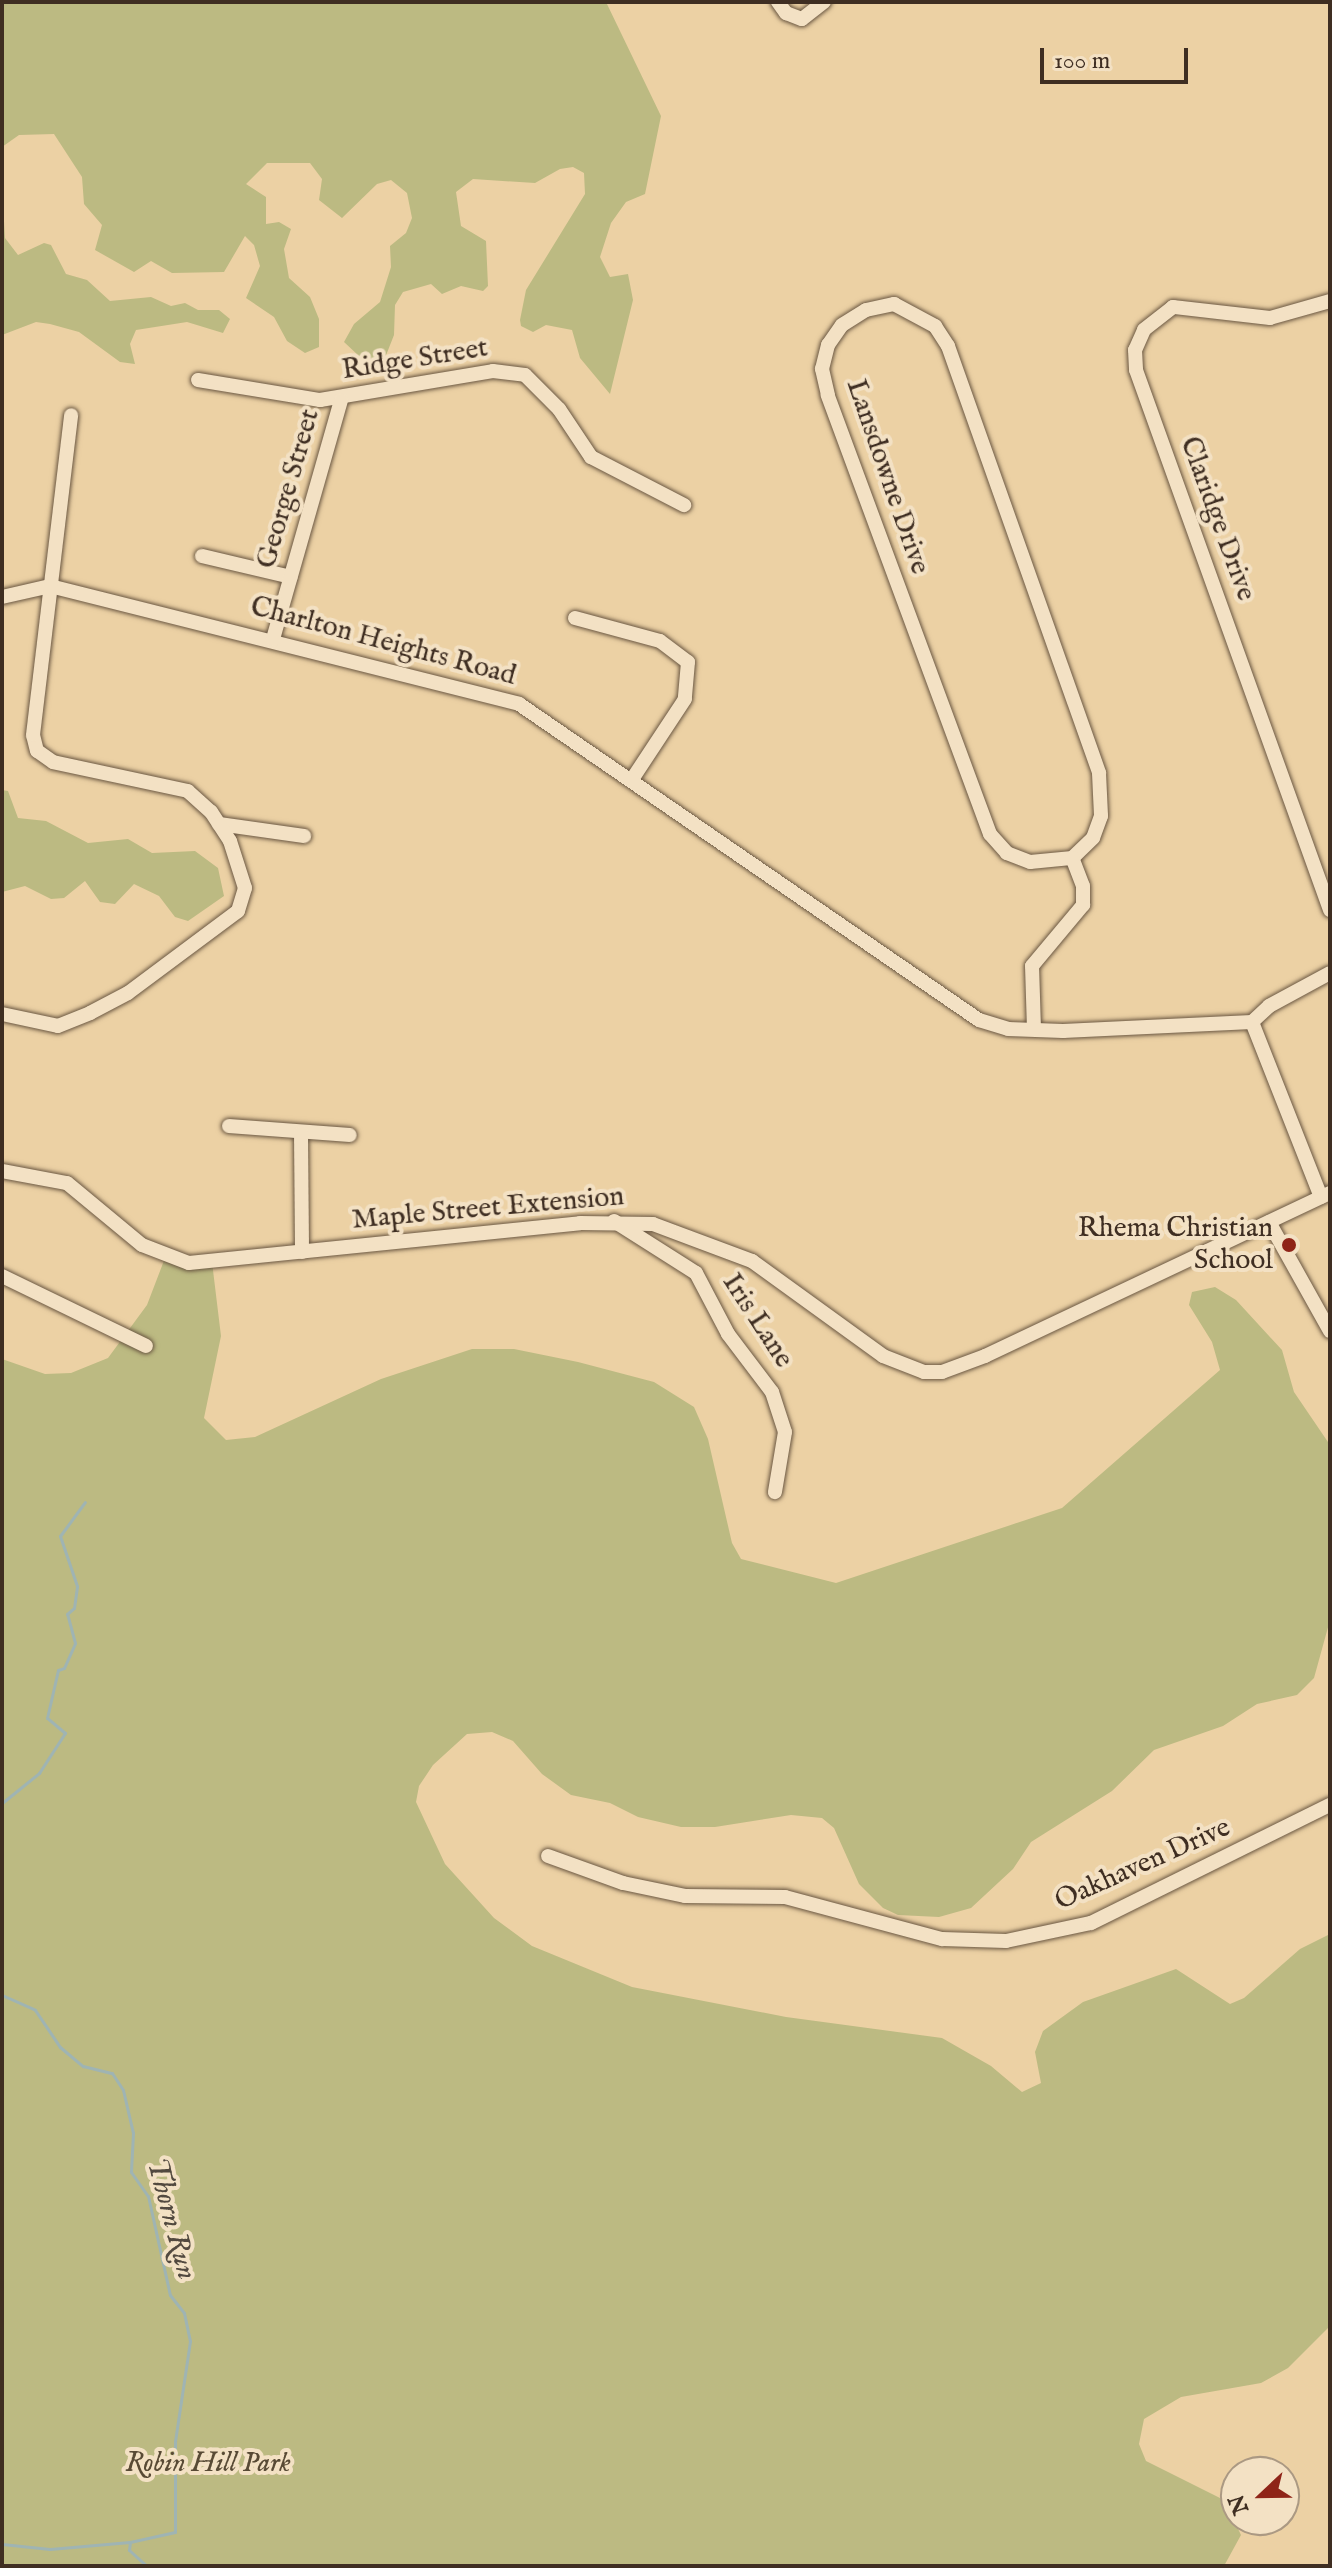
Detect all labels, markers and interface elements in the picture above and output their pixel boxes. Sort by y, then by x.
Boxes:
scale bar [1044,32,1192,82]
text: 100 m [1054,46,1110,77]
street label: Ridge Street [340,332,490,388]
street label: Lansdowne Drive [838,375,936,579]
street label: George Street [250,405,328,573]
street label: Claridge Drive [1172,433,1262,605]
street label: Charlton Heights Road [247,590,519,694]
street label: Maple Street Extension [350,1180,626,1238]
place label: Rhema Christian School [1078,1212,1273,1278]
marker: Rhema Christian School [1280,1236,1298,1254]
street label: Iris Lane [714,1268,800,1374]
street label: Oakhaven Drive [1050,1811,1236,1919]
water label: Thorn Run [137,2154,205,2284]
park label: Robin Hill Park [125,2447,291,2481]
north arrow [1220,2456,1300,2536]
text: N [1223,2490,1256,2518]

